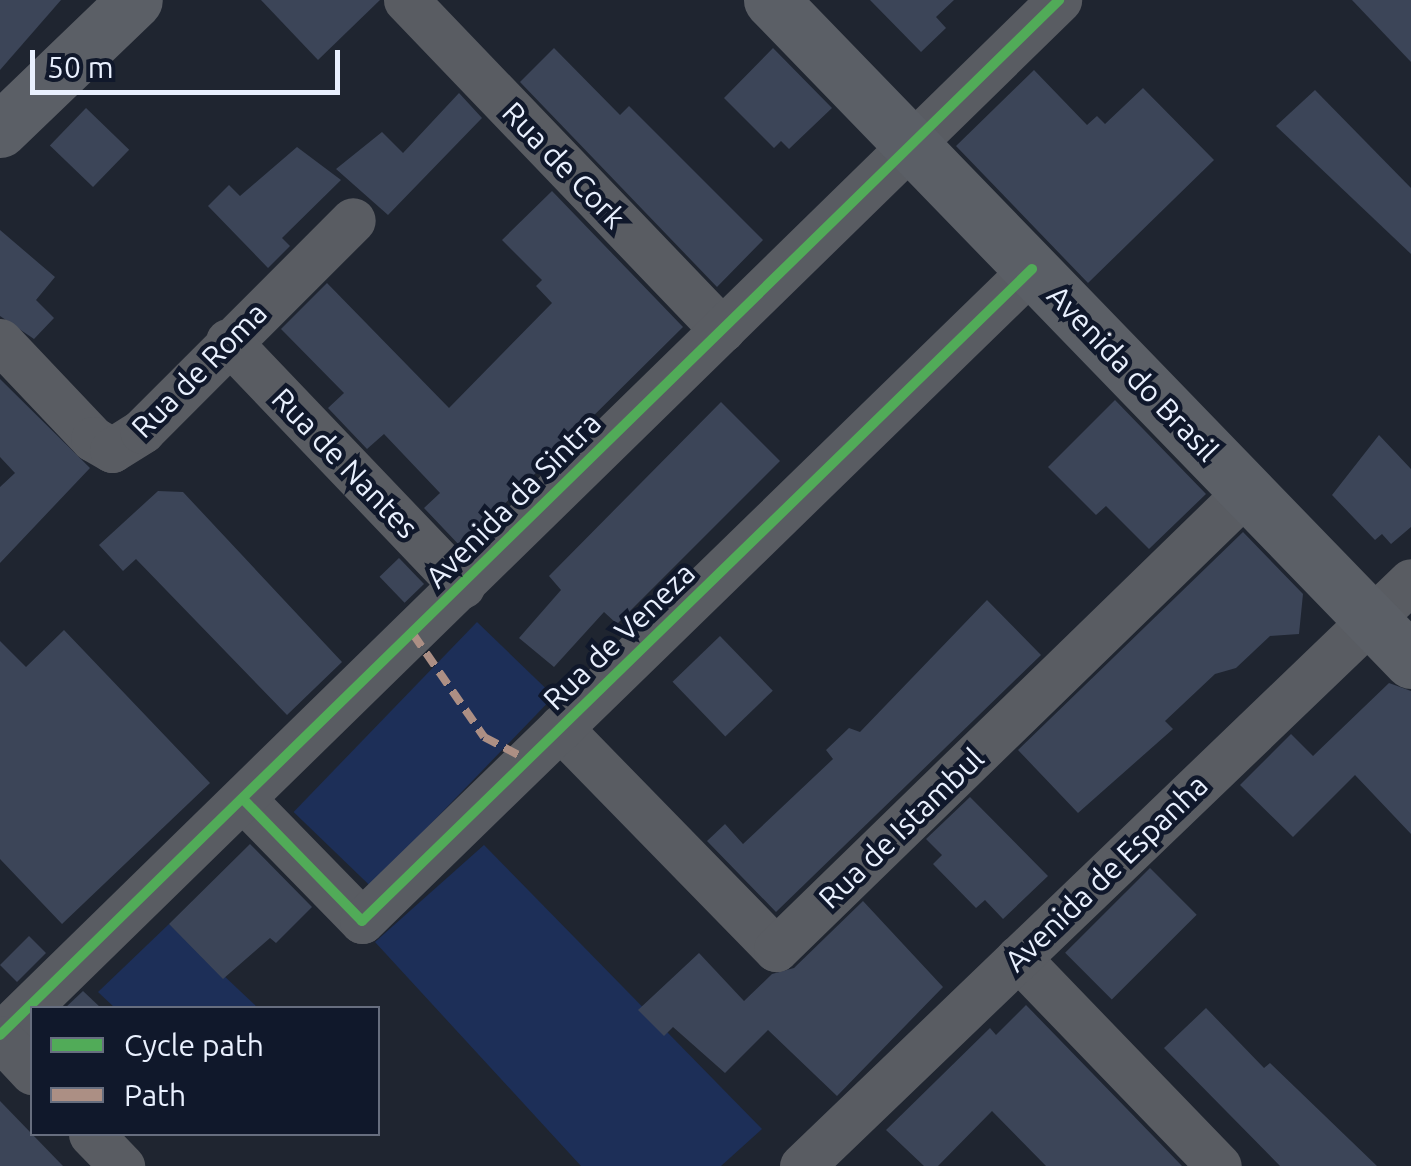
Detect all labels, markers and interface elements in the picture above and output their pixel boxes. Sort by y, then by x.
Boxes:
scale bar [35,30,345,92]
text: 50 m [47,50,114,84]
street label: Rua de Cork [495,94,633,236]
street label: Avenida do Brasil [1040,278,1226,468]
street label: Rua de Roma [124,295,274,445]
street label: Rua de Nantes [265,381,425,545]
street label: Avenida da Sintra [418,405,608,595]
street label: Rua de Veneza [536,555,702,717]
street label: Rua de Istambul [811,740,991,916]
street label: Avenida de Espanha [997,767,1215,979]
legend [30,1006,380,1136]
text: Cycle path [124,1028,264,1062]
text: Path [124,1078,186,1112]

